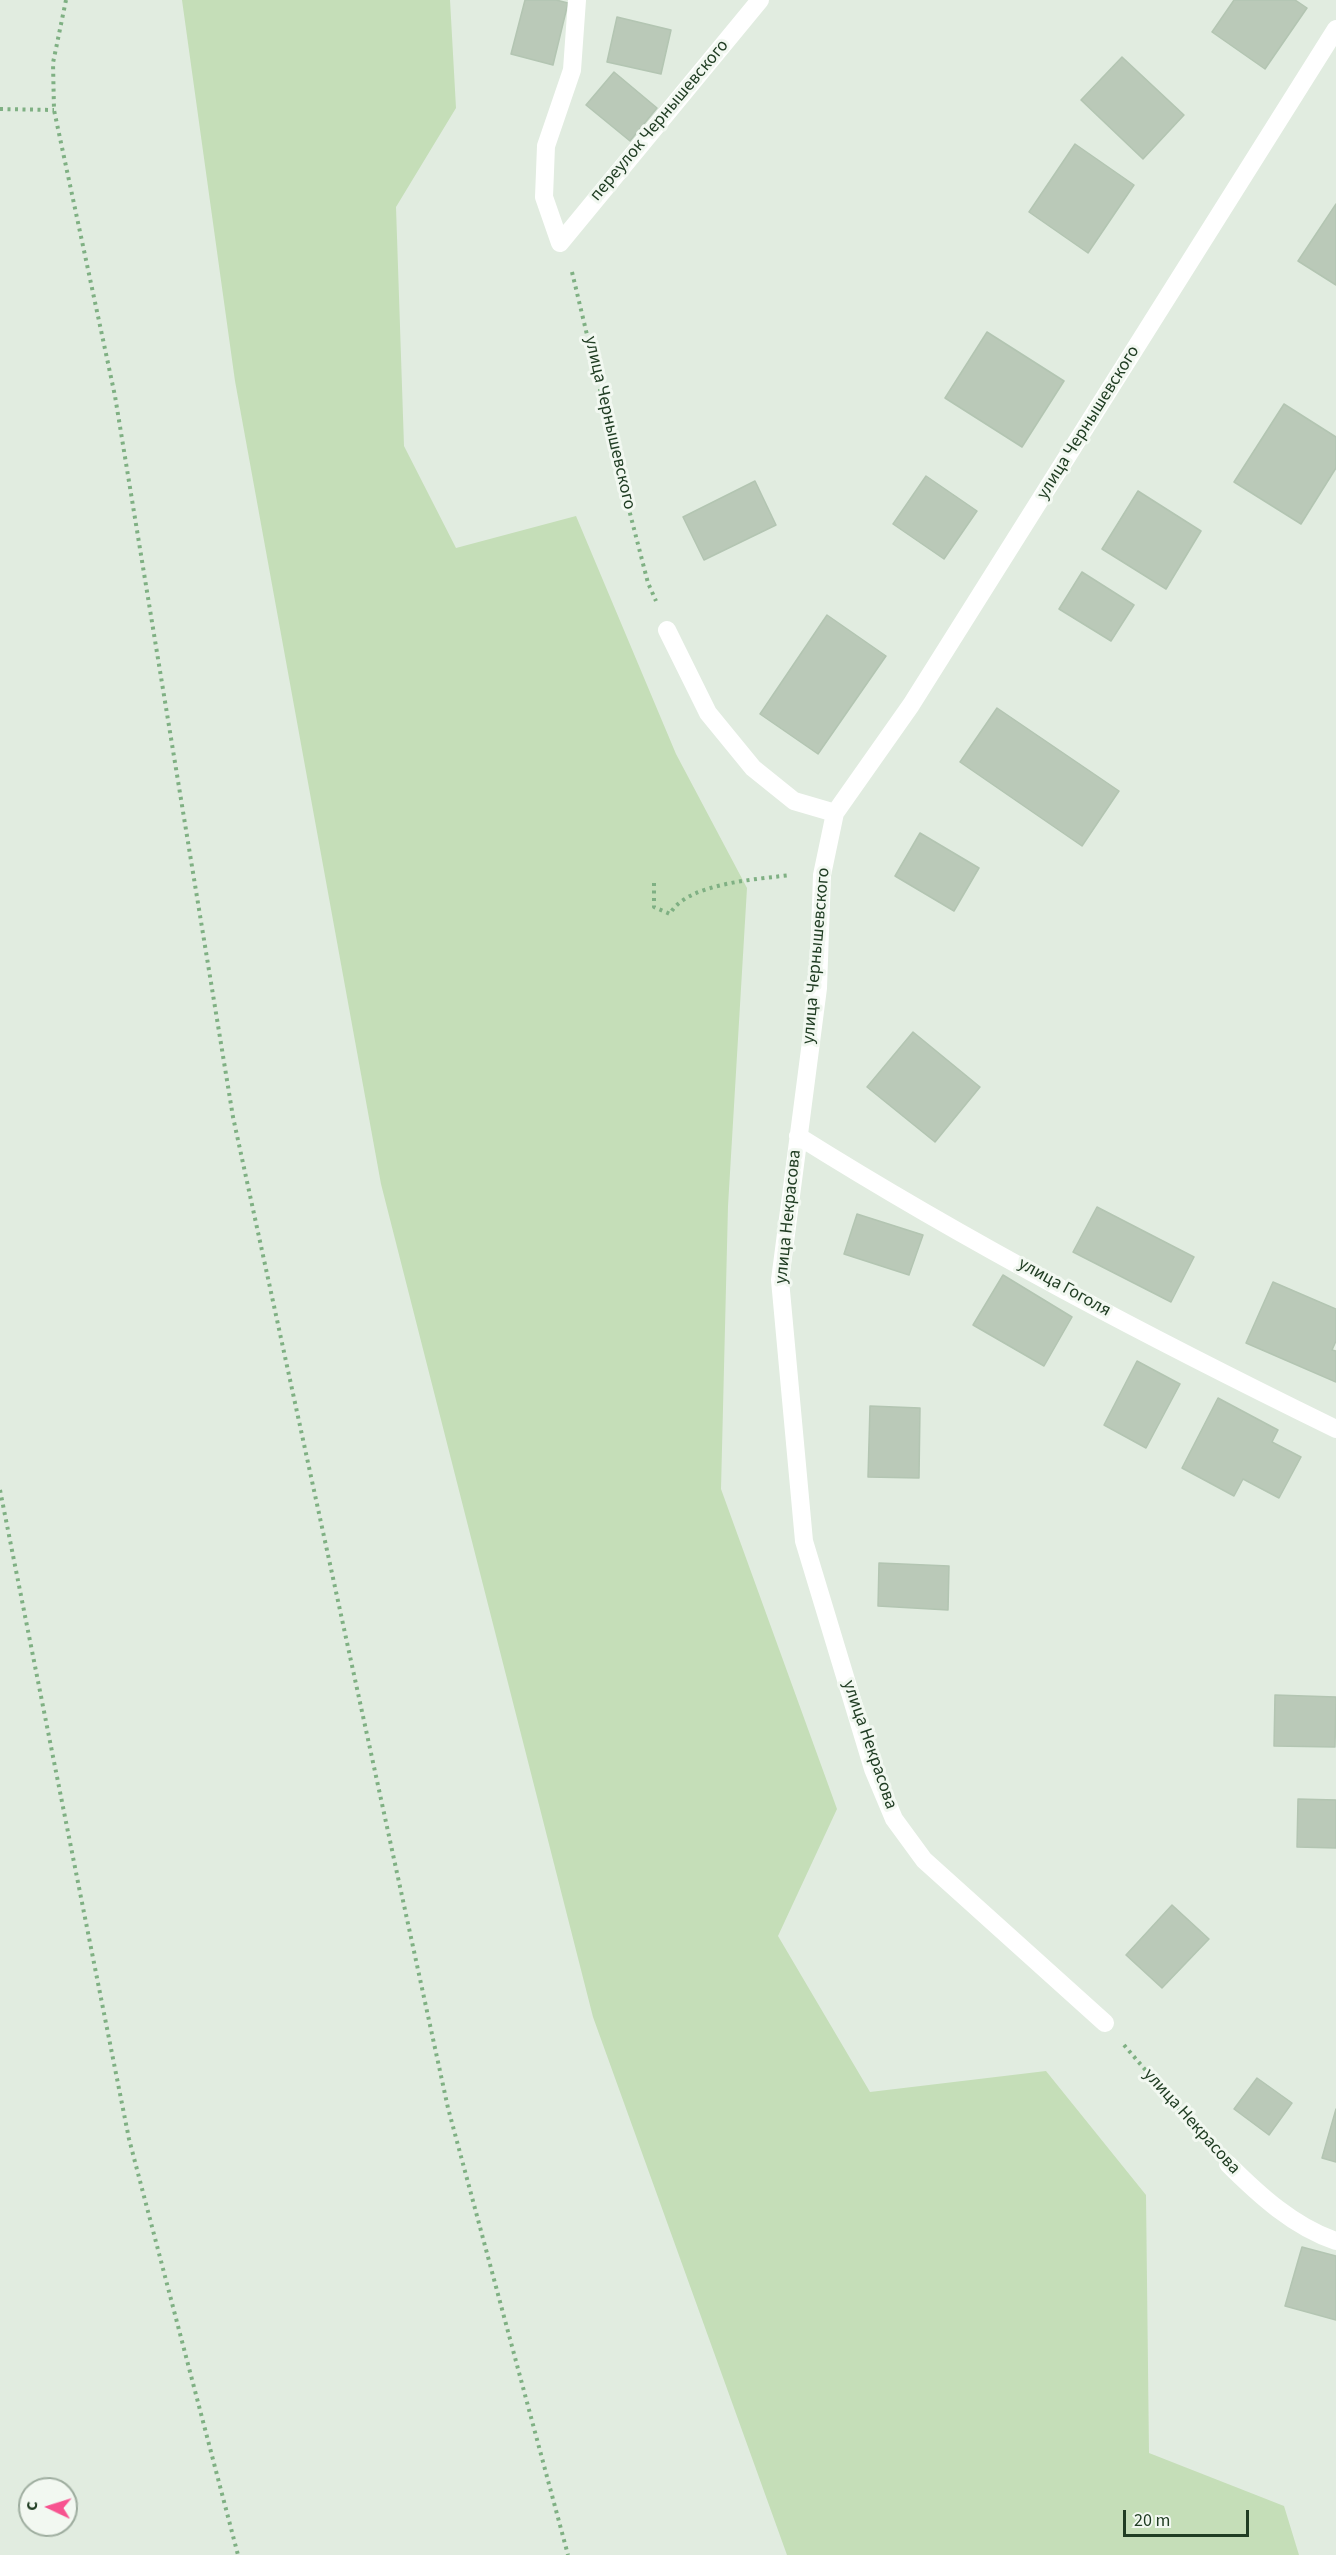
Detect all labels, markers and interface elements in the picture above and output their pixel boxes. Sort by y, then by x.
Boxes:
street label: переулок Чернышевского [586,36,734,206]
street label: улица Чернышевского [579,334,639,512]
street label: улица Чернышевского [1033,342,1145,504]
street label: улица Чернышевского [799,867,835,1045]
street label: улица Некрасова [771,1149,807,1285]
street label: улица Гоголя [1014,1254,1114,1322]
street label: улица Некрасова [837,1678,901,1812]
street label: улица Некрасова [1138,2065,1244,2179]
north arrow [18,2477,78,2537]
scale bar [1126,2498,1252,2536]
text: С [21,2500,43,2511]
text: 20 m [1134,2508,1170,2533]

